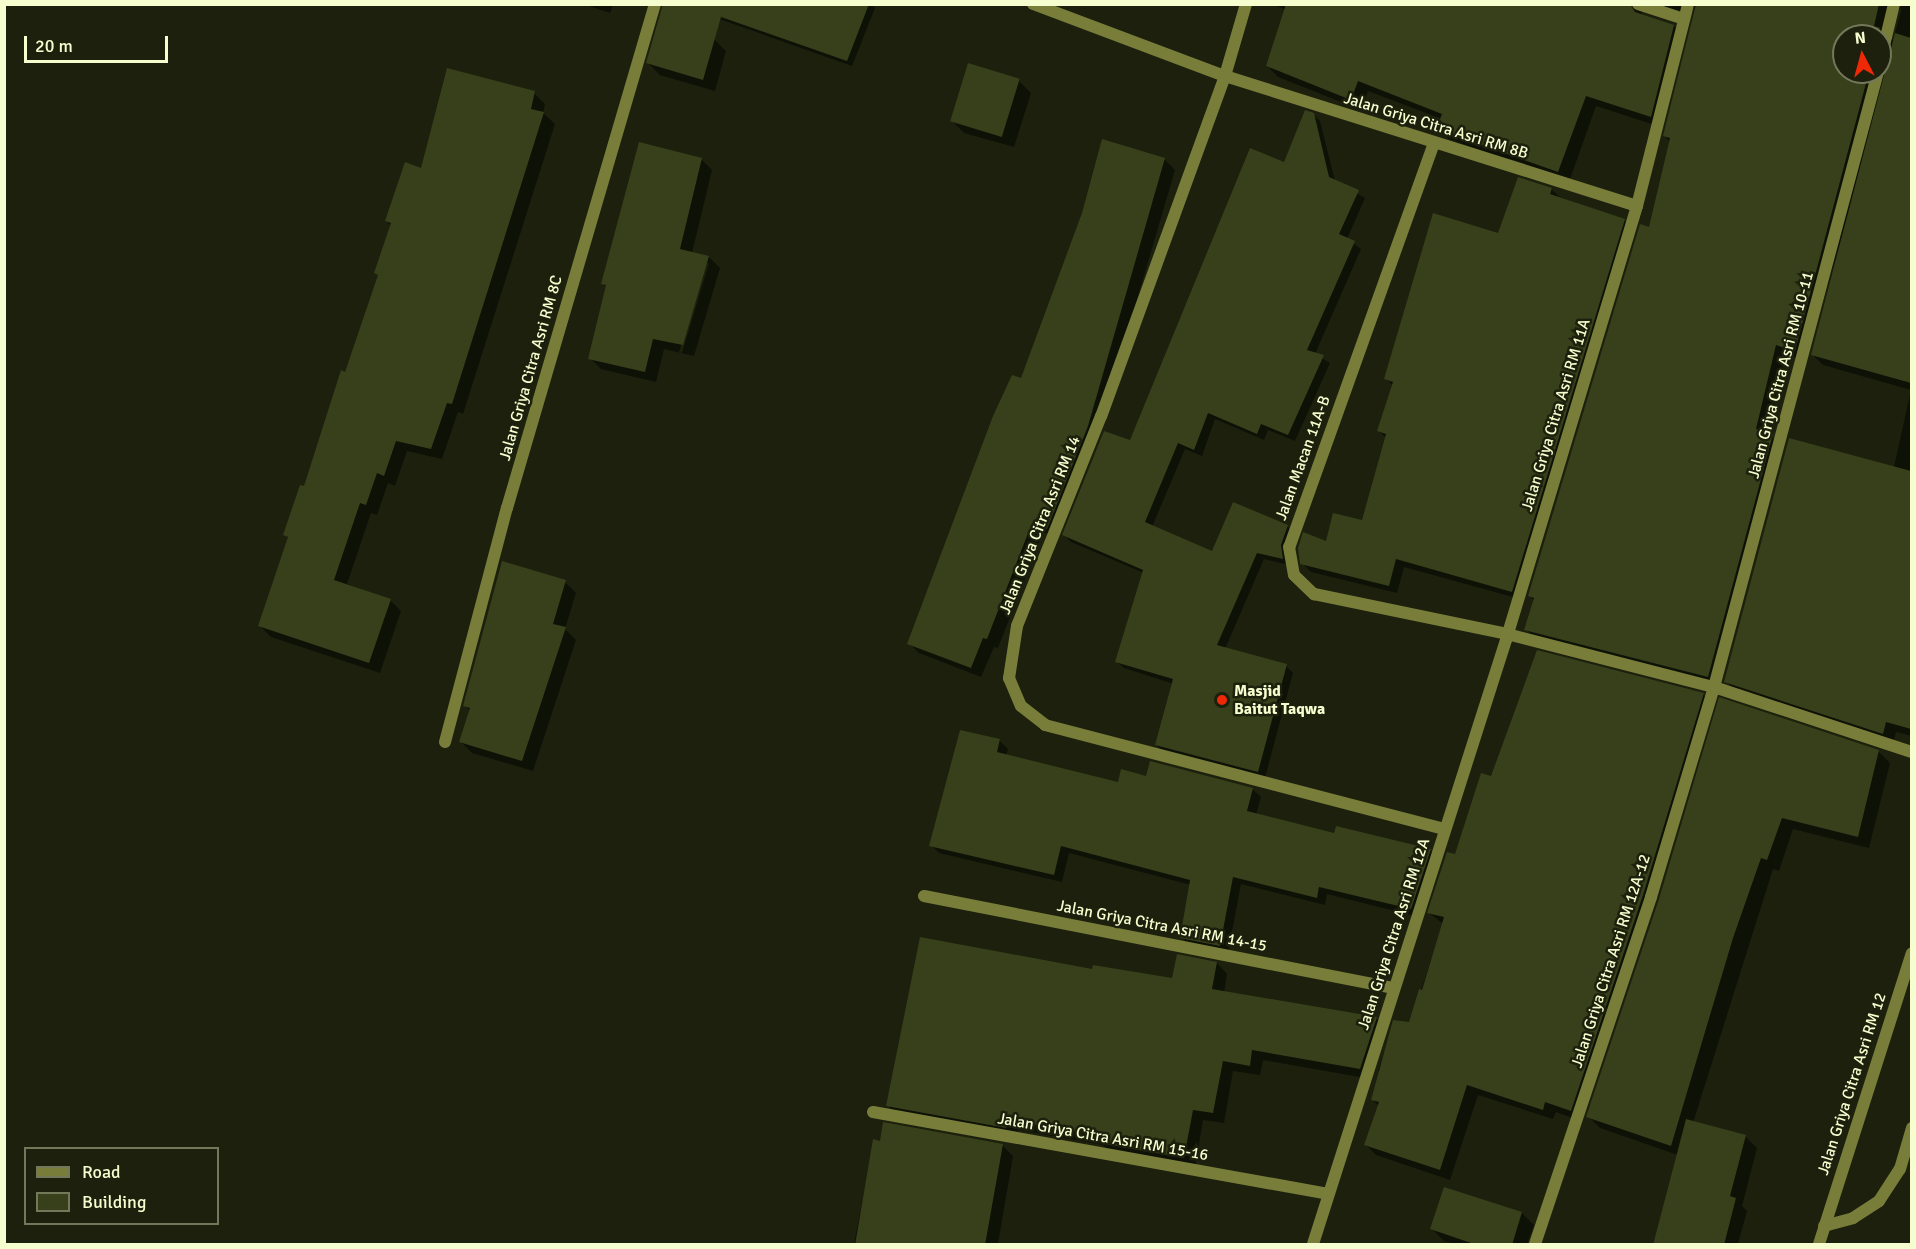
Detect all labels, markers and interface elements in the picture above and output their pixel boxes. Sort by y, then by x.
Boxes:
scale bar [27,24,171,62]
north arrow [1832,24,1892,84]
text: N [1854,28,1867,49]
text: 20 m [35,35,73,57]
street label: Jalan Griya Citra Asri RM 8B [1342,89,1530,163]
street label: Jalan Griya Citra Asri RM 10-11 [1744,269,1818,481]
street label: Jalan Griya Citra Asri RM 8C [495,273,567,463]
street label: Jalan Griya Citra Asri RM 11A [1518,316,1594,514]
street label: Jalan Macan 11A-B [1272,393,1334,523]
street label: Jalan Griya Citra Asri RM 14 [995,433,1085,617]
place label: Masjid Baitut Taqwa [1234,681,1325,719]
marker: Masjid Baitut Taqwa [1215,693,1229,707]
street label: Jalan Griya Citra Asri RM 12A [1354,836,1434,1032]
street label: Jalan Griya Citra Asri RM 12A-12 [1567,852,1655,1070]
street label: Jalan Griya Citra Asri RM 14-15 [1055,896,1269,956]
street label: Jalan Griya Citra Asri RM 12 [1813,990,1891,1178]
street label: Jalan Griya Citra Asri RM 15-16 [996,1109,1210,1165]
legend [24,1147,219,1225]
text: Road [82,1161,121,1183]
text: Building [82,1191,146,1213]

